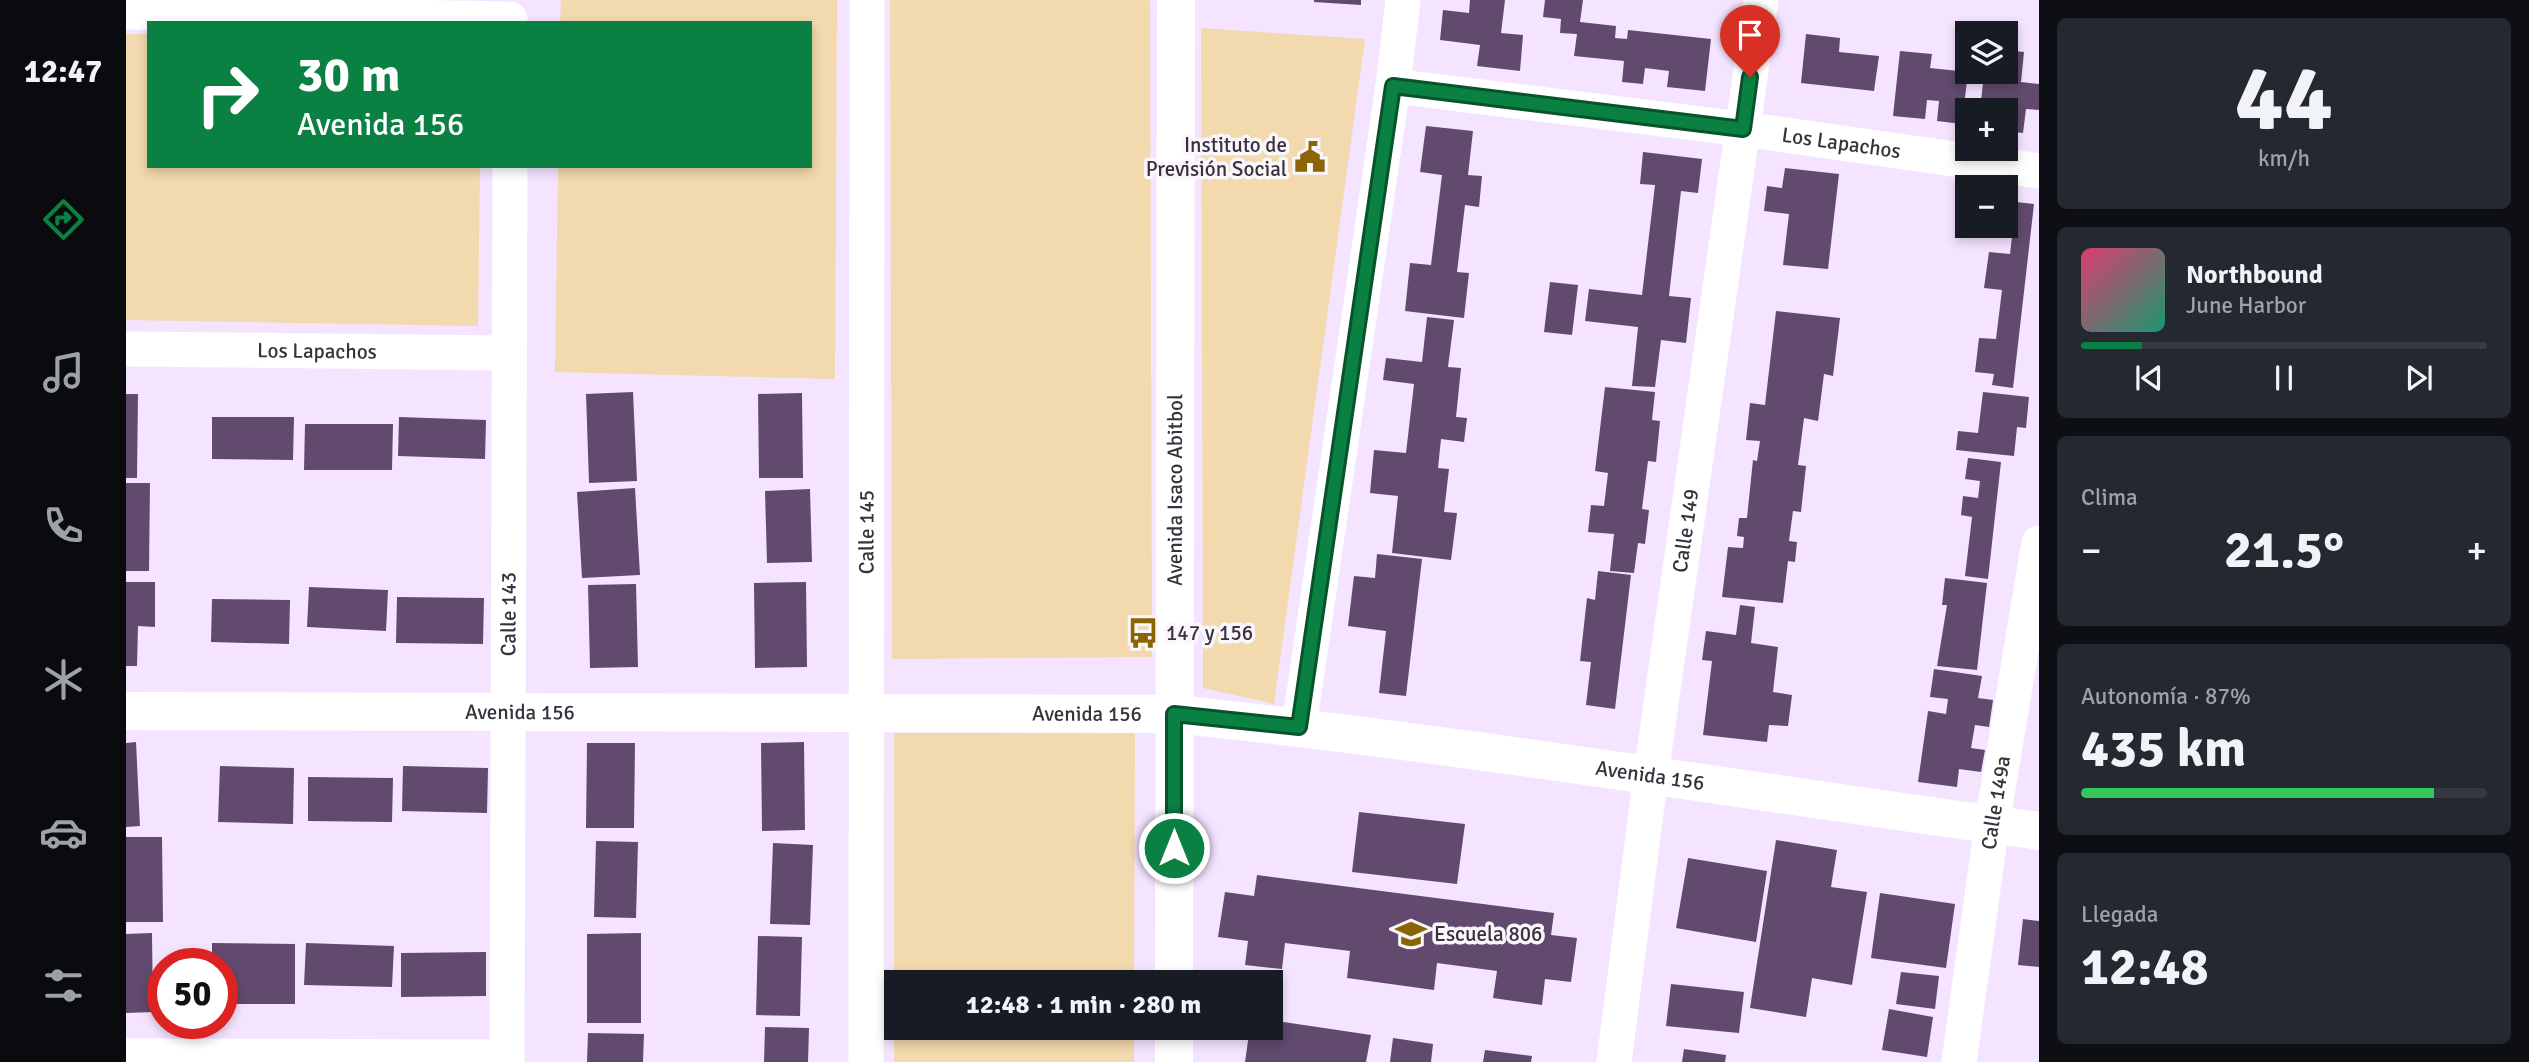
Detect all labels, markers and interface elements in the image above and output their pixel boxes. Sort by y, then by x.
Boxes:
pin [1720,5,1780,77]
icon: arrive [1731,16,1769,54]
map controls [1955,21,2018,238]
button: layers [1955,21,2018,84]
text: 44 [2235,42,2333,155]
text: 30 m [297,45,400,105]
icon: right [182,49,273,140]
text: 12:47 [24,52,102,91]
button: + [1955,98,2018,161]
text: Avenida 156 [297,105,464,144]
street label: Los Lapachos [1780,122,1902,164]
place label: Instituto de Previsión Social [1146,132,1287,182]
public building icon: Instituto de Previsión Social [1293,140,1327,174]
text: km/h [2258,144,2310,173]
button: − [1955,175,2018,238]
icon: directions [39,195,88,244]
text: Northbound [2186,259,2323,291]
text: June Harbor [2186,291,2306,320]
street label: Los Lapachos [257,337,377,365]
icon: music [39,348,88,397]
icon: previous [2130,359,2168,397]
icon: pause [2265,359,2303,397]
icon: next [2400,359,2438,397]
street label: Avenida Isaco Abitbol [1162,394,1188,586]
text: Clima [2081,483,2138,512]
street label: Calle 149 [1667,487,1704,574]
street label: Calle 145 [853,490,880,574]
icon: phone [39,501,88,550]
text: 21.5° [2224,518,2344,582]
text: − [2081,527,2102,574]
text: + [2466,527,2487,574]
street label: Calle 143 [495,572,522,656]
bus stop icon: 147 y 156 [1126,616,1160,650]
place label: 147 y 156 [1166,620,1253,646]
icon: climate [39,655,88,704]
text: Autonomía · 87% [2081,682,2251,711]
street label: Avenida 156 [465,699,575,725]
street label: Avenida 156 [1032,701,1142,727]
text: 435 km [2081,717,2246,781]
street label: Calle 149a [1976,754,2016,851]
street label: Avenida 156 [1594,755,1706,796]
icon: car [39,808,88,857]
position arrow [1137,811,1211,885]
text: Llegada [2081,900,2158,929]
school or university icon: Escuela 806 [1394,917,1428,951]
place label: Escuela 806 [1434,921,1542,947]
text: 12:48 [2081,935,2209,999]
speed limit sign: 50 [147,948,238,1039]
icon: filters [39,961,88,1010]
text: 12:48 · 1 min · 280 m [966,989,1201,1021]

